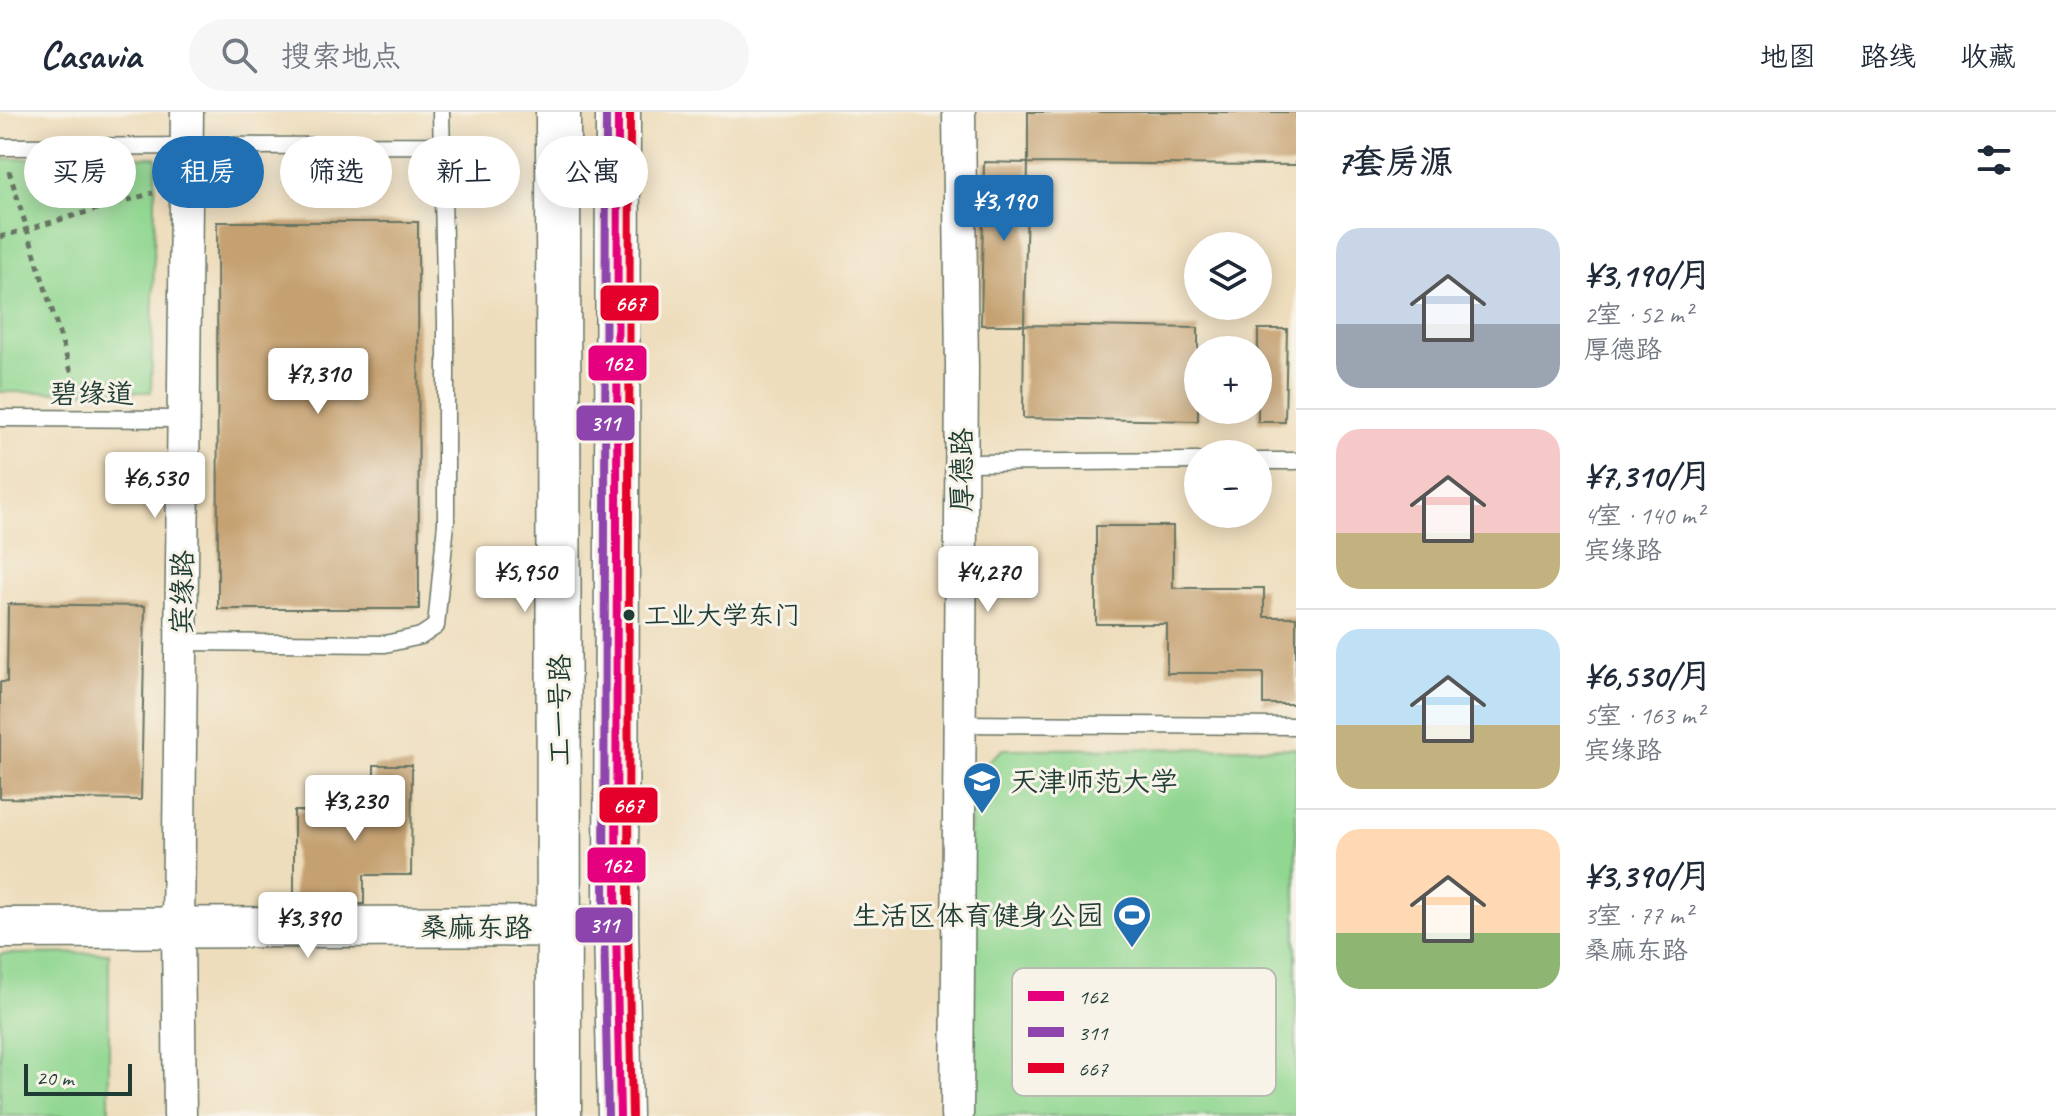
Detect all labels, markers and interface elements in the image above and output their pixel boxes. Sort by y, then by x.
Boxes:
search box [189,19,749,91]
text: Casavia [40,32,141,79]
icon: search [217,33,261,77]
text: 搜索地点 [281,37,401,75]
text: 地图 [1760,39,1816,74]
text: 路线 [1860,39,1916,74]
text: 收藏 [1960,39,2016,74]
chip: 买房 [24,136,136,208]
chip: 租房 [152,136,264,208]
chip: 筛选 [280,136,392,208]
chip: 新上 [408,136,520,208]
chip: 公寓 [536,136,648,208]
icon: filters [1972,138,2016,182]
text: 7套房源 [1336,140,1453,183]
pin: ¥3,190 [939,175,1069,243]
text: ¥3,190 [972,184,1036,217]
map controls [1184,232,1272,528]
button: layers [1184,232,1272,320]
text: ¥3,190/月 [1584,253,1712,296]
icon: home [1400,260,1496,356]
line badge: 667 [599,284,660,322]
text: 667 [615,290,647,318]
text: 2室 · 52 m² [1584,298,1692,331]
text: 厚德路 [1584,333,1662,366]
button: + [1184,336,1272,424]
line badge: 162 [587,344,648,382]
pin: ¥7,310 [253,348,383,416]
text: 162 [602,350,634,378]
text: ¥7,310 [286,357,350,390]
street label: 碧缘道 [50,376,134,411]
line badge: 311 [575,404,636,442]
text: 311 [590,410,622,438]
street label: 厚德路 [944,428,979,512]
button: − [1184,440,1272,528]
pin: ¥6,530 [90,452,220,520]
text: ¥7,310/月 [1584,454,1712,497]
text: ¥6,530 [123,461,187,494]
icon: home [1400,461,1496,557]
text: 4室 · 140 m² [1584,499,1703,532]
text: 宾缘路 [1584,534,1662,567]
pin: ¥5,950 [460,546,590,614]
pin: ¥4,270 [923,546,1053,614]
street label: 宾缘路 [164,550,200,634]
text: ¥5,950 [494,555,556,588]
text: ¥4,270 [956,555,1020,588]
place label: 工业大学东门 [644,599,800,632]
marker: 工业大学东门 [621,607,637,623]
street label: 工一号路 [542,654,577,766]
text: ¥6,530/月 [1584,654,1713,697]
icon: home [1400,661,1496,757]
text: 5室 · 163 m² [1584,699,1703,732]
text: 宾缘路 [1584,734,1662,767]
school or university icon: 天津师范大学 [961,760,1003,815]
place label: 天津师范大学 [1010,764,1178,799]
pin: ¥3,230 [290,775,420,843]
text: ¥3,230 [323,784,387,817]
line badge: 667 [598,786,659,824]
text: 667 [613,792,645,820]
line badge: 162 [586,846,647,884]
text: 162 [601,852,633,880]
text: ¥3,390/月 [1584,854,1712,897]
icon: home [1400,861,1496,957]
pin: ¥3,390 [243,892,373,960]
sports icon: 生活区体育健身公园 [1111,894,1153,949]
place label: 生活区体育健身公园 [852,898,1104,933]
text: 3室 · 77 m² [1584,899,1692,932]
text: ¥3,390 [276,901,340,934]
line badge: 311 [574,906,634,944]
street label: 桑麻东路 [420,910,532,945]
text: 311 [589,912,621,940]
text: 桑麻东路 [1584,934,1688,967]
legend [1012,968,1276,1096]
text: 162 [1078,983,1110,1011]
text: 311 [1078,1019,1109,1047]
text: 667 [1078,1055,1109,1083]
scale bar [24,1060,132,1096]
text: 20 m [36,1064,73,1092]

